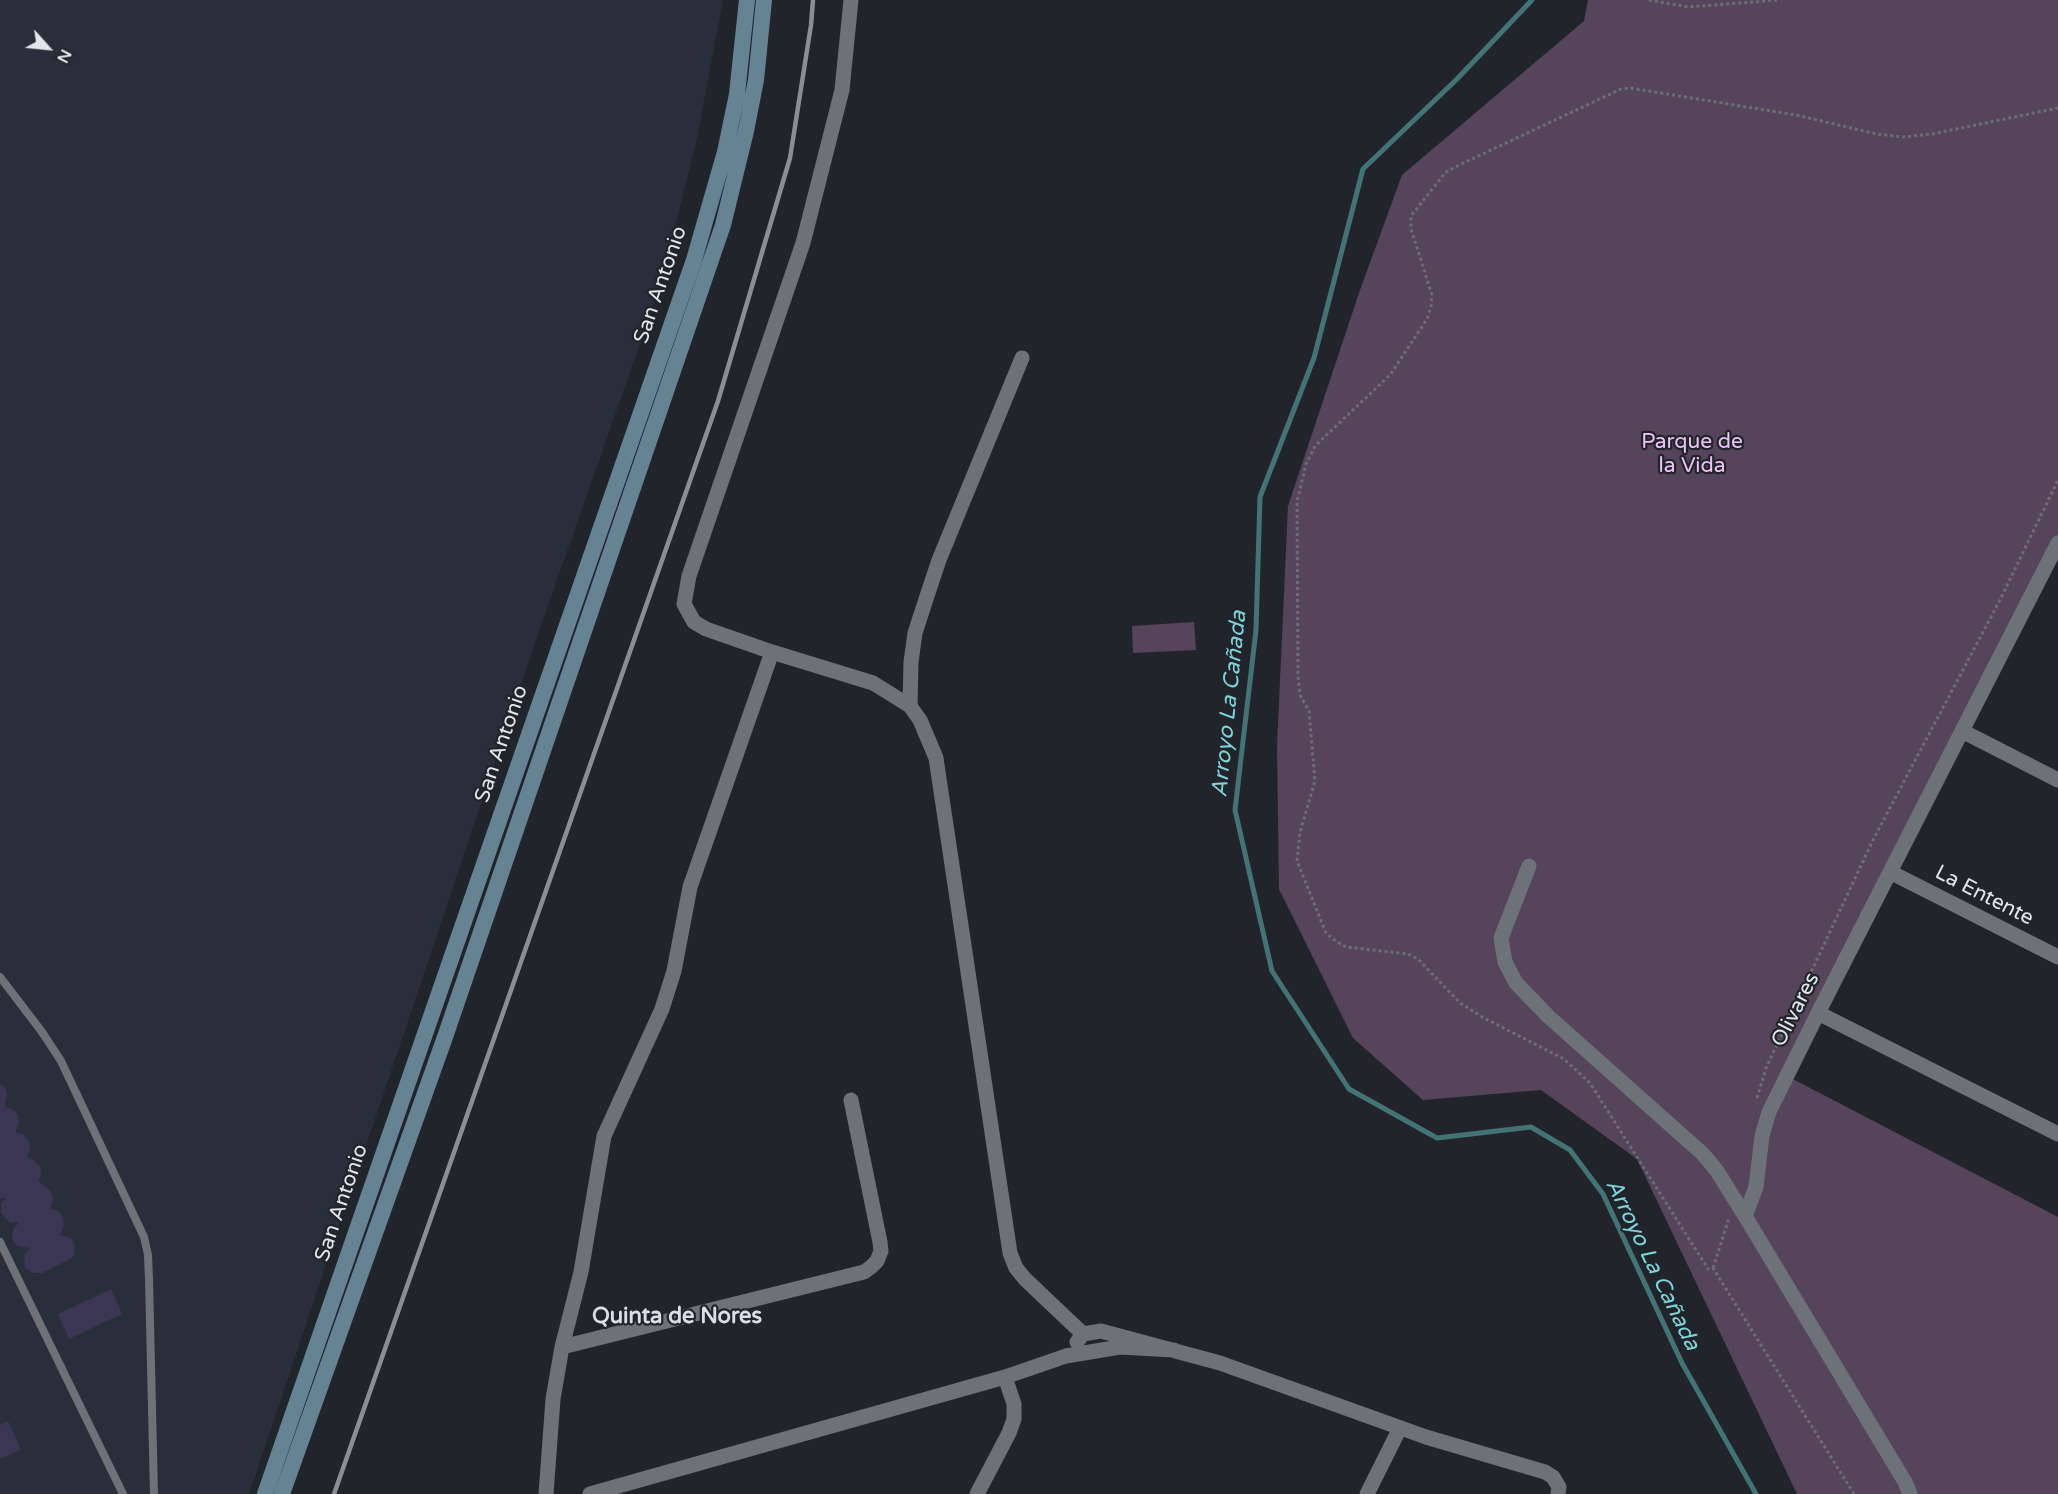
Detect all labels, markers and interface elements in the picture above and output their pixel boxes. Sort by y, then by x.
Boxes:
north arrow [18,18,78,78]
text: N [52,46,76,66]
street label: San Antonio [629,223,693,347]
park label: Parque de la Vida [1641,429,1743,479]
water label: Arroyo La Cañada [1207,610,1253,798]
street label: San Antonio [470,682,534,806]
street label: La Entente [1931,860,2037,932]
street label: Olivares [1767,969,1825,1051]
street label: San Antonio [310,1141,374,1265]
water label: Arroyo La Cañada [1599,1175,1705,1355]
district label: Quinta de Nores [592,1304,762,1330]

